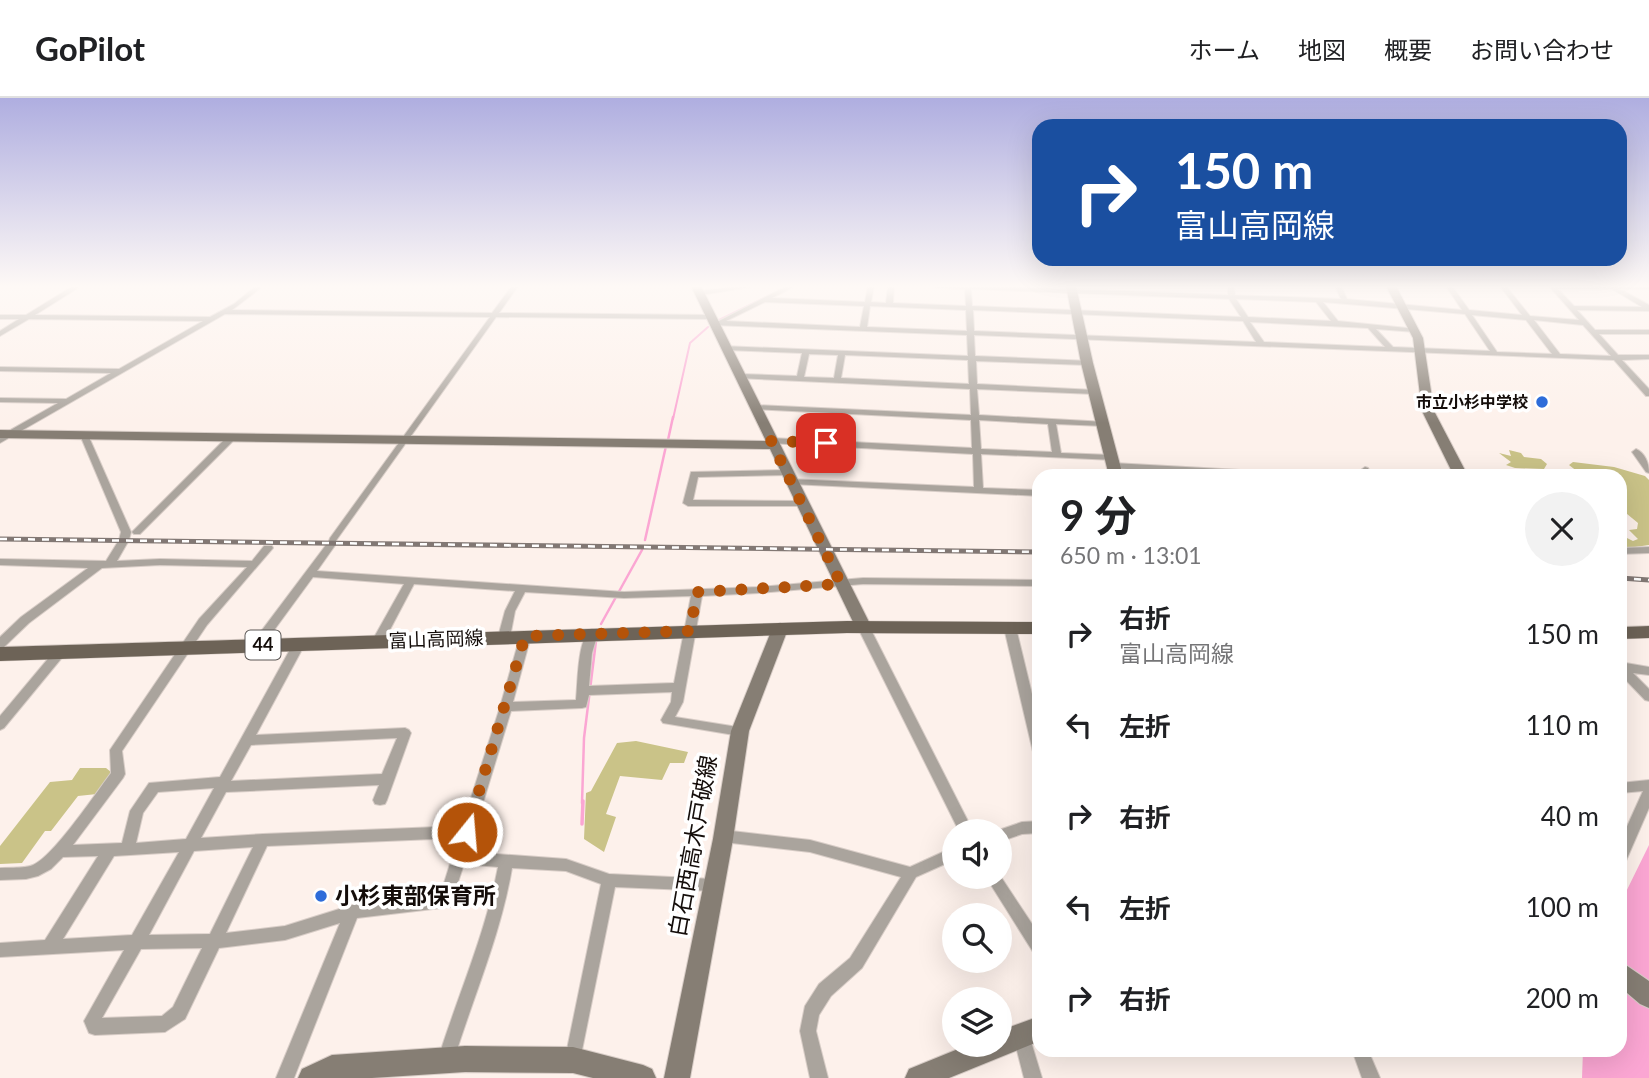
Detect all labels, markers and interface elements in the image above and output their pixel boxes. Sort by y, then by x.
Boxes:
text: GoPilot [35,28,145,68]
text: ホーム [1189,35,1260,64]
text: 地図 [1298,35,1346,64]
text: 概要 [1384,35,1432,64]
text: お問い合わせ [1470,35,1614,64]
text: 150 m [1175,141,1313,199]
icon: right [1060,147,1151,238]
text: 富山高岡線 [1175,205,1335,244]
place label: 市立小杉中学校 [1416,392,1528,411]
marker: 市立小杉中学校 [1534,394,1550,410]
pin [796,413,856,473]
icon: arrive [807,424,845,462]
text: 9 分 [1060,490,1137,540]
button: close [1525,492,1599,566]
text: 650 m · 13:01 [1060,541,1202,569]
text: 右折 [1119,602,1171,634]
icon: right [1060,615,1098,653]
text: 150 m [1526,618,1599,650]
street label: 富山高岡線 [388,625,484,652]
road number: 44 [246,630,280,660]
text: 富山高岡線 [1119,639,1234,667]
icon: left [1060,706,1098,744]
text: 110 m [1526,709,1599,741]
text: 左折 [1119,710,1171,742]
street label: 白石西高木戸破線 [662,753,722,939]
position arrow [430,795,504,869]
icon: right [1060,797,1098,835]
text: 40 m [1541,800,1599,832]
text: 右折 [1119,801,1171,833]
map controls [942,819,1012,1057]
button: sound [942,819,1012,889]
place label: 小杉東部保育所 [335,881,496,909]
marker: 小杉東部保育所 [313,888,329,904]
icon: left [1060,888,1098,926]
text: 100 m [1526,891,1599,923]
text: 左折 [1119,892,1171,924]
button: search [942,903,1012,973]
icon: right [1060,979,1098,1017]
text: 200 m [1526,982,1599,1014]
text: 右折 [1119,983,1171,1015]
button: layers [942,987,1012,1057]

